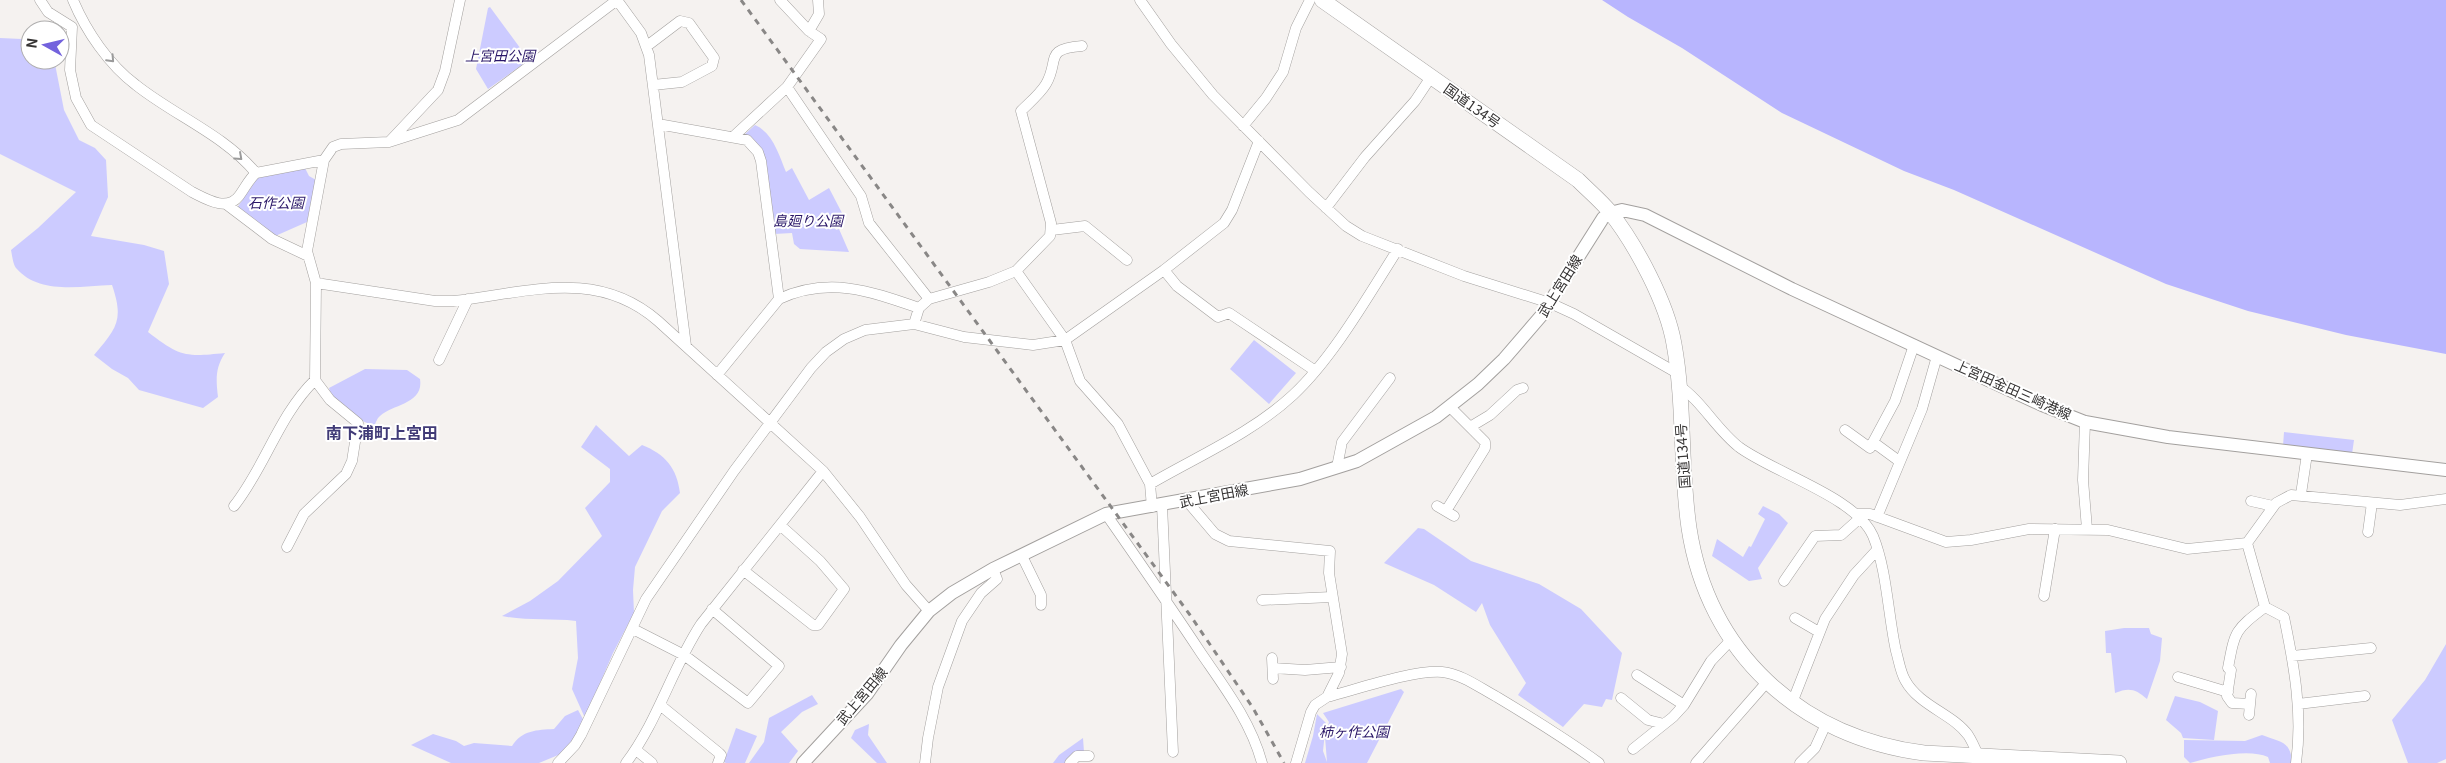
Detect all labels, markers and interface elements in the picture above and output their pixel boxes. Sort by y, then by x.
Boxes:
north arrow [20,20,70,70]
text: N [21,36,42,50]
park label: 上宮田公園 [465,45,537,65]
one-way arrow [105,53,114,62]
street label: 国道134号 [1440,78,1505,132]
one-way arrow [234,151,243,160]
park label: 石作公園 [248,192,306,212]
park label: 島廻り公園 [773,210,845,230]
street label: 武上宮田線 [1532,250,1586,320]
street label: 上宮田金田三崎港線 [1952,354,2075,424]
district label: 南下浦町上宮田 [326,420,438,444]
street label: 国道134号 [1670,423,1694,489]
street label: 武上宮田線 [1178,479,1250,512]
street label: 武上宮田線 [831,662,891,729]
park label: 柿ヶ作公園 [1319,721,1391,741]

